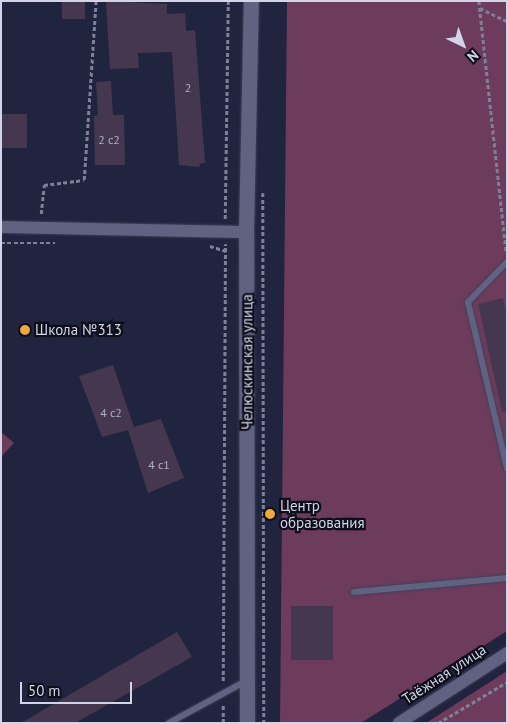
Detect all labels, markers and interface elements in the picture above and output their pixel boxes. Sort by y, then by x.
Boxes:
north arrow [438,20,488,70]
text: N [464,46,482,66]
house number: 2 [185,81,191,95]
house number: 2 с2 [98,133,120,147]
street label: Челюскинская улица [238,294,256,430]
place label: Школа №313 [35,321,122,339]
marker: Школа №313 [19,324,31,336]
house number: 4 с2 [100,406,122,420]
house number: 4 с1 [148,458,170,472]
place label: Центр образования [280,496,365,531]
marker: Центр образования [264,508,276,520]
street label: Таёжная улица [399,640,489,708]
scale bar [22,672,135,704]
text: 50 m [28,681,61,700]

